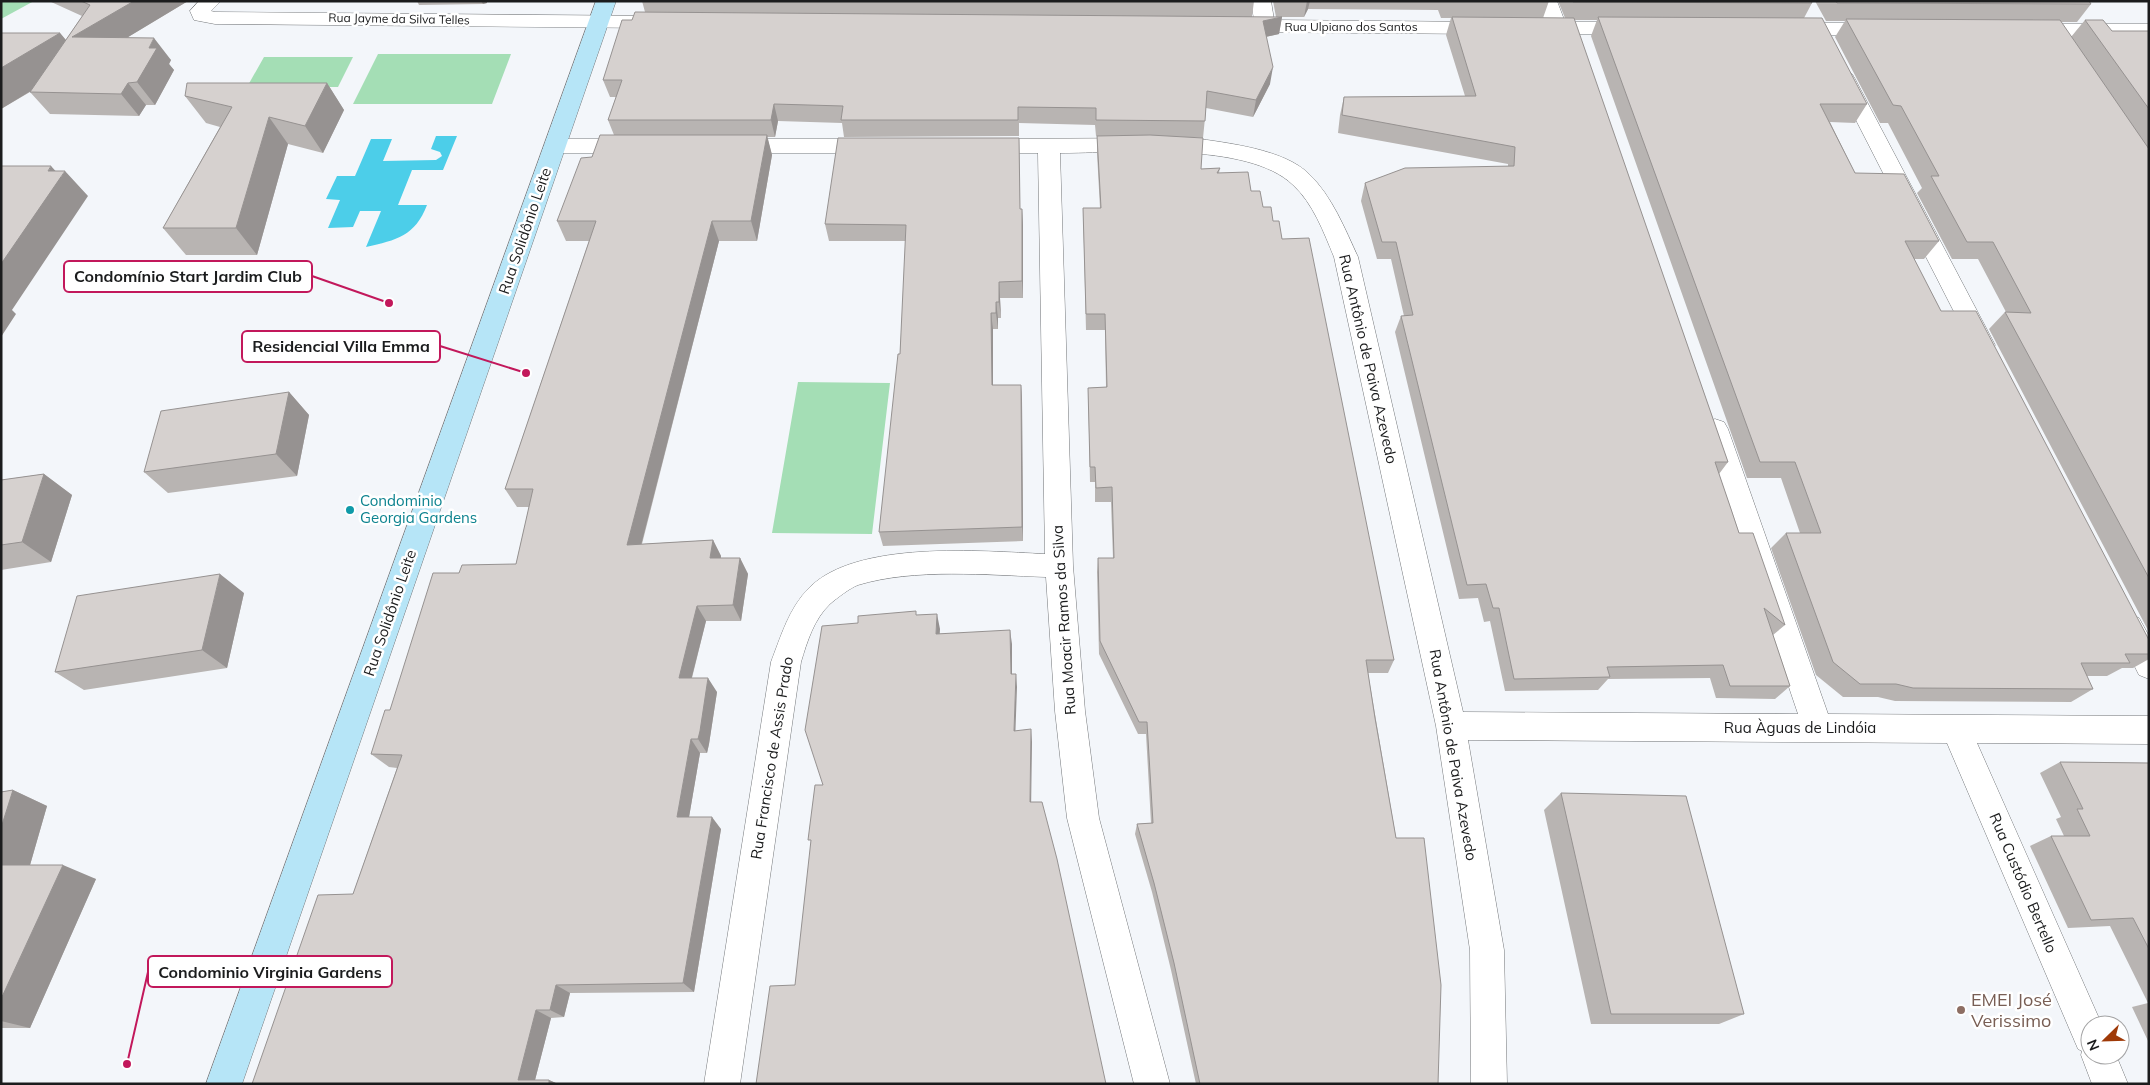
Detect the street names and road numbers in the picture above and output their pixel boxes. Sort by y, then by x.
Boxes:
street label: Rua Jayme da Silva Telles [328,10,470,27]
street label: Rua Ulpiano dos Santos [1284,19,1418,34]
street label: Rua Solidônio Leite [494,165,555,297]
street label: Rua Antônio de Paiva Azevedo [1335,252,1402,465]
street label: Rua Moacir Ramos da Silva [1047,524,1080,716]
street label: Rua Solidônio Leite [359,547,420,679]
street label: Rua Antônio de Paiva Azevedo [1426,648,1481,862]
street label: Rua Francisco de Assis Prado [746,655,797,861]
street label: Rua Àguas de Lindóia [1724,718,1876,737]
street label: Rua Custódio Bertello [1985,810,2062,956]

